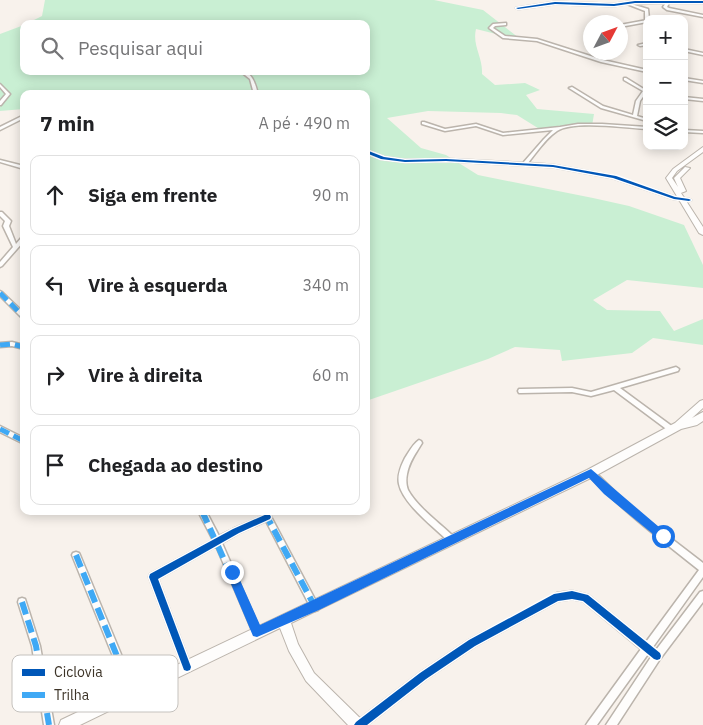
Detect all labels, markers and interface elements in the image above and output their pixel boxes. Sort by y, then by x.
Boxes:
north arrow [583,15,628,60]
map controls [643,15,688,150]
button: + [643,15,688,60]
search box [20,20,370,75]
icon: search [38,34,66,62]
text: Pesquisar aqui [78,36,203,60]
button: − [643,60,688,105]
button: layers [643,105,688,150]
text: 7 min [40,109,95,137]
text: A pé · 490 m [259,113,350,133]
icon: ahead [41,181,69,209]
text: Siga em frente [88,183,218,207]
text: 90 m [312,185,349,205]
icon: left [41,271,69,299]
text: Vire à esquerda [88,273,228,297]
text: 340 m [302,275,349,295]
icon: right [41,361,69,389]
text: Vire à direita [88,363,203,387]
text: 60 m [312,365,349,385]
icon: arrive [41,451,69,479]
text: Chegada ao destino [88,453,263,477]
route start [652,525,675,548]
route end [221,561,244,584]
legend [12,655,178,712]
text: Ciclovia [54,663,103,681]
text: Trilha [54,686,90,704]

